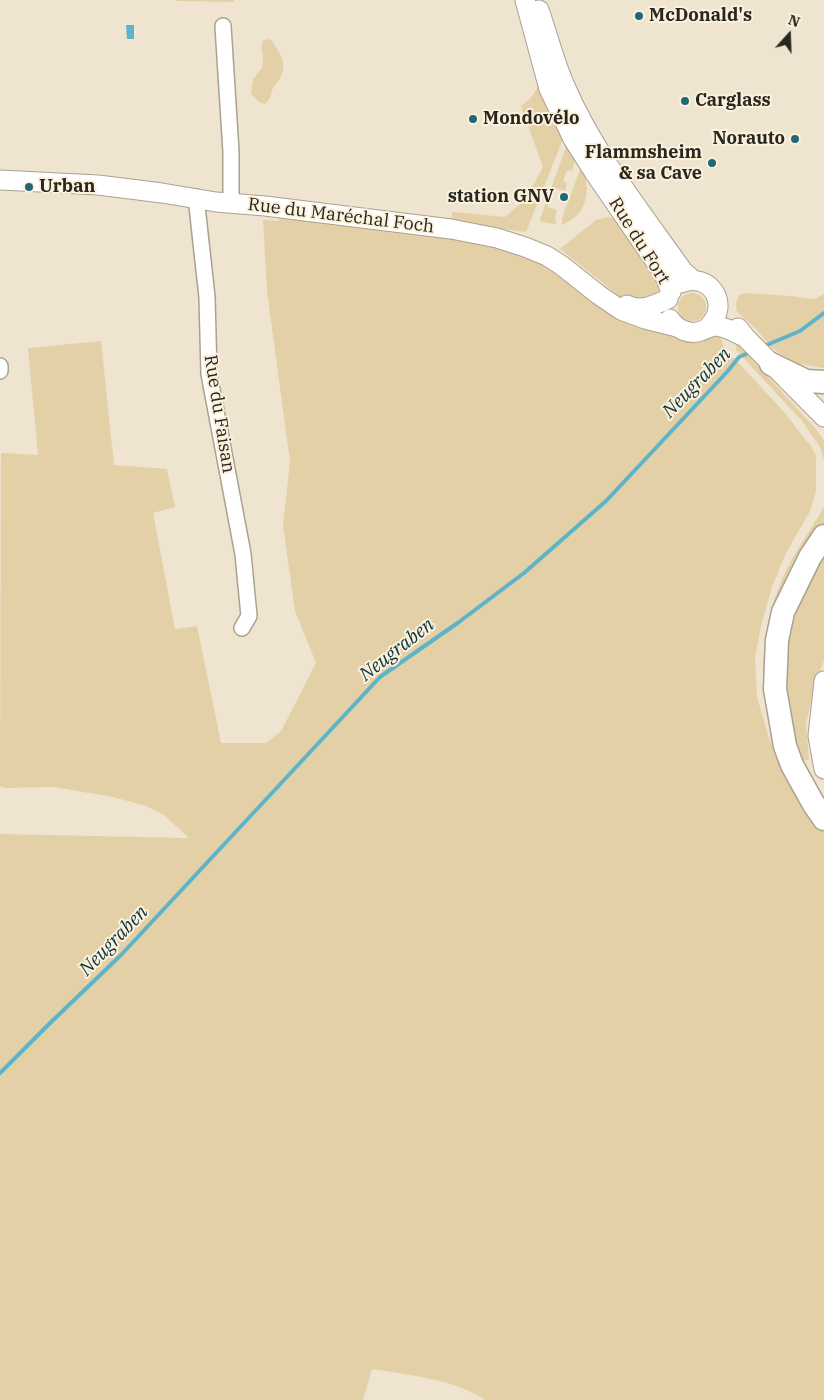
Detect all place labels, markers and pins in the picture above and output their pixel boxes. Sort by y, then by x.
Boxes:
place label: McDonald's [649,5,752,27]
marker: McDonald's [633,10,645,22]
place label: Carglass [695,90,771,112]
marker: Carglass [679,95,691,107]
place label: Mondovélo [483,108,580,130]
marker: Mondovélo [467,113,479,125]
place label: Norauto [713,128,785,150]
marker: Norauto [789,133,801,145]
place label: Flammsheim & sa Cave [585,142,702,184]
marker: Flammsheim & sa Cave [706,157,718,169]
place label: Urban [39,176,95,198]
marker: Urban [23,181,35,193]
place label: station GNV [448,186,554,208]
marker: station GNV [558,191,570,203]

